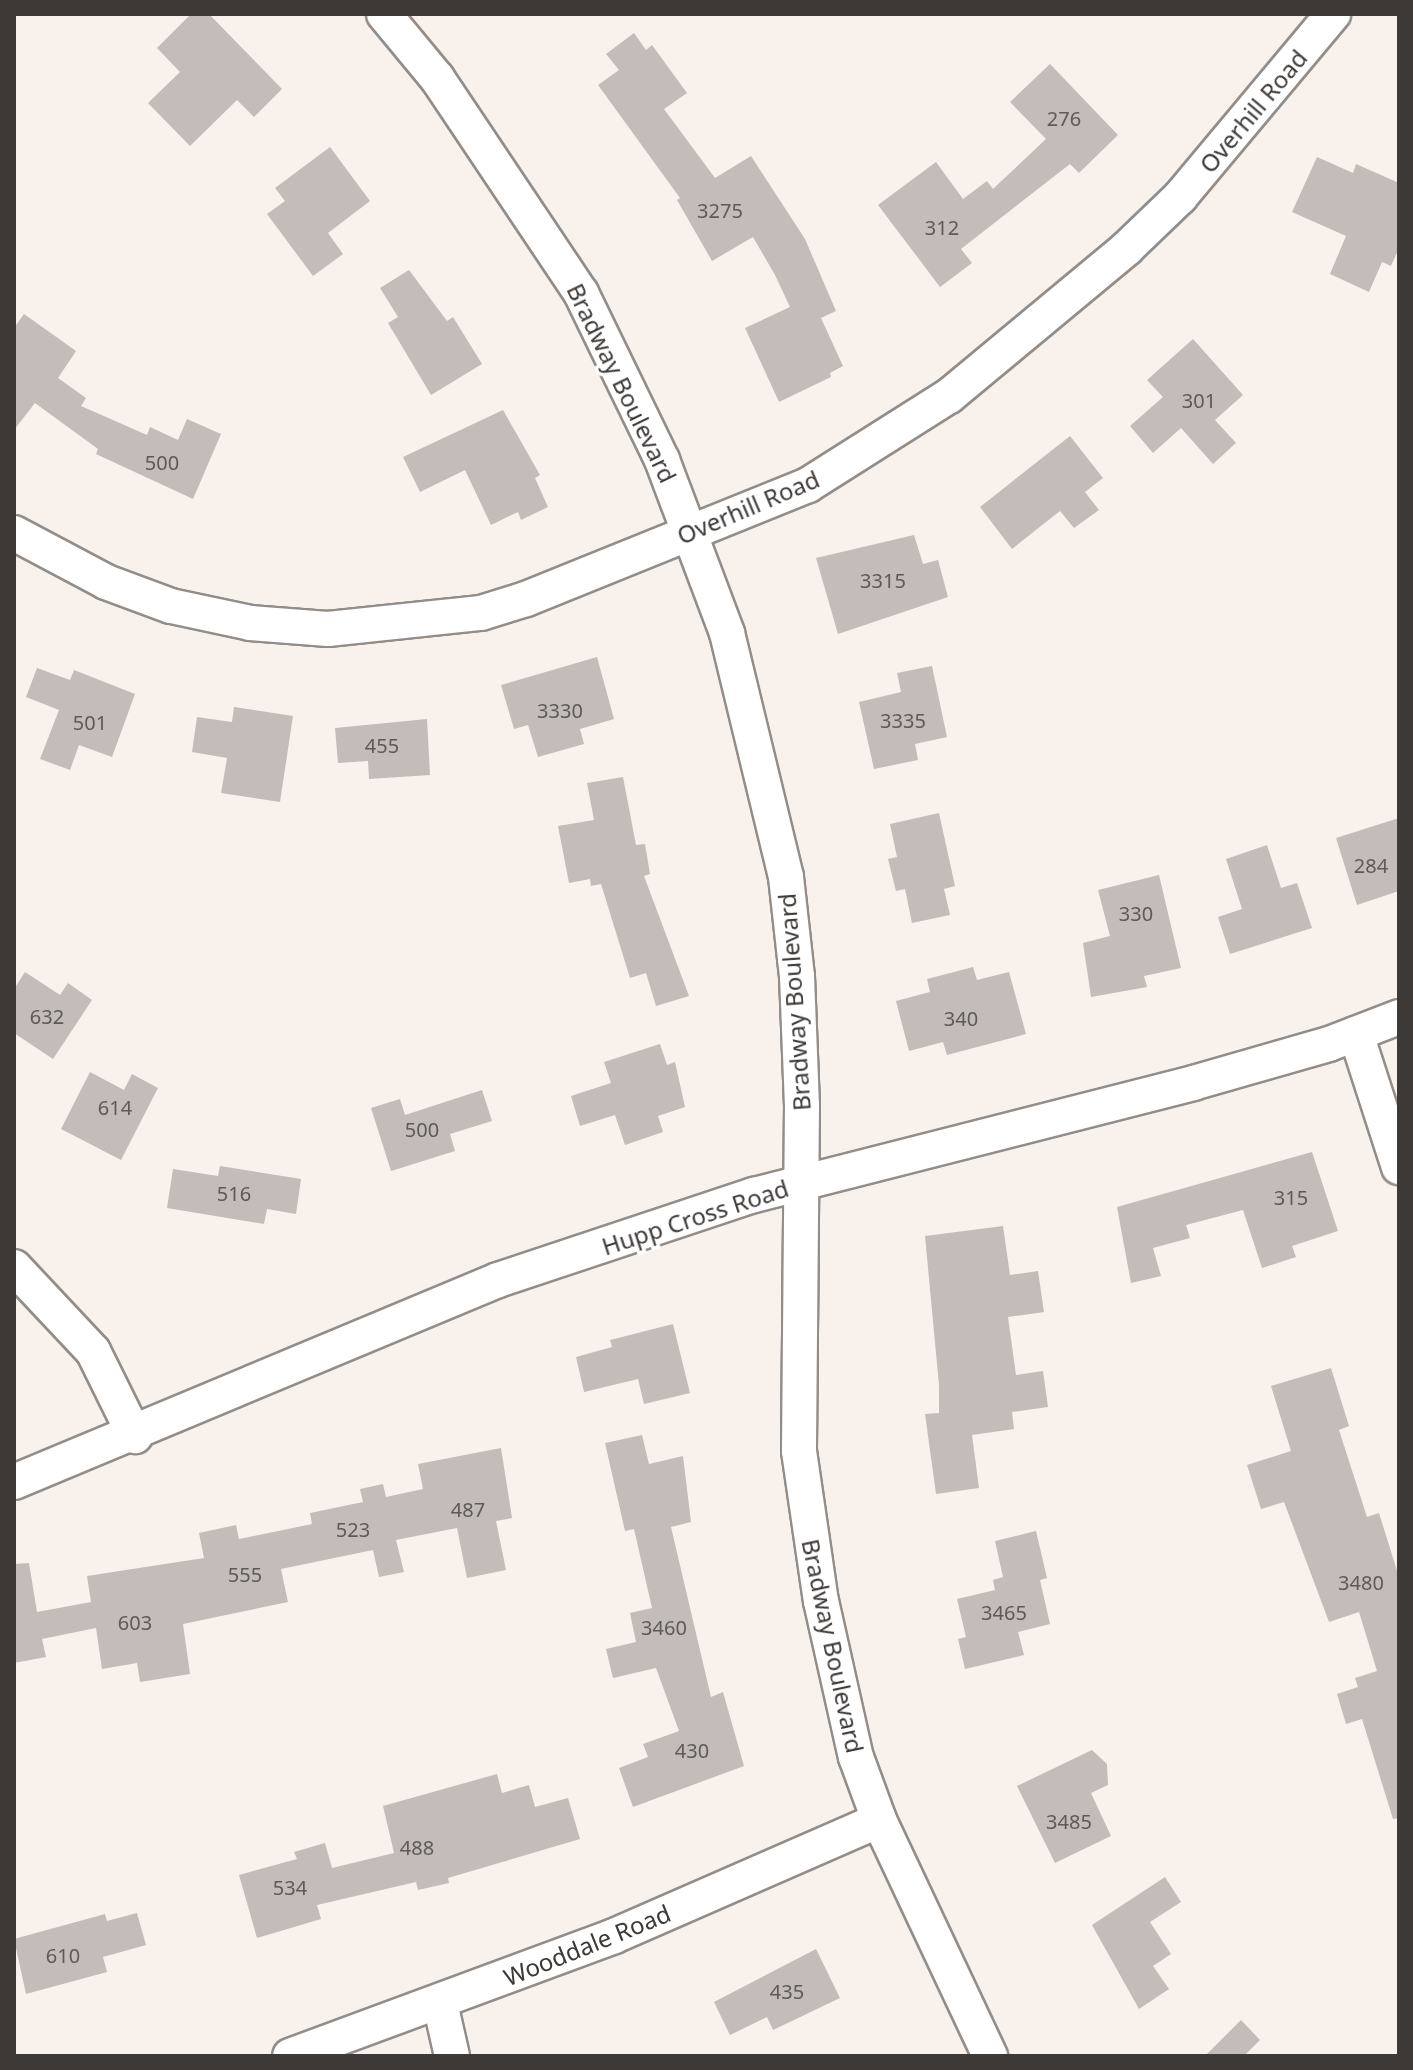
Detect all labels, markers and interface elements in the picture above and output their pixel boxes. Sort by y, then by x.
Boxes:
street label: Overhill Road [1193,44,1313,178]
house number: 276 [1047,106,1081,130]
house number: 3275 [697,198,743,222]
house number: 312 [925,215,959,239]
street label: Bradway Boulevard [561,279,683,487]
house number: 301 [1182,388,1216,412]
house number: 500 [145,450,179,474]
street label: Overhill Road [673,464,823,550]
house number: 3315 [860,568,906,592]
house number: 3330 [537,698,583,722]
house number: 3335 [880,708,926,732]
house number: 501 [73,710,107,734]
house number: 455 [365,733,399,757]
house number: 284 [1354,853,1388,877]
street label: Bradway Boulevard [772,892,816,1112]
house number: 330 [1119,901,1153,925]
house number: 632 [30,1004,64,1028]
house number: 340 [944,1006,978,1030]
house number: 614 [98,1095,132,1119]
house number: 500 [405,1117,439,1141]
street label: Hupp Cross Road [598,1173,792,1261]
house number: 516 [217,1181,251,1205]
house number: 315 [1274,1185,1308,1209]
house number: 487 [451,1497,485,1521]
house number: 523 [336,1517,370,1541]
street label: Bradway Boulevard [796,1536,870,1756]
house number: 555 [228,1562,262,1586]
house number: 3480 [1338,1570,1384,1594]
house number: 3465 [981,1600,1027,1624]
house number: 603 [118,1610,152,1634]
house number: 3460 [641,1615,687,1639]
house number: 430 [675,1738,709,1762]
house number: 3485 [1046,1809,1092,1833]
house number: 488 [400,1835,434,1859]
house number: 534 [273,1875,307,1899]
street label: Wooddale Road [499,1898,675,1992]
house number: 610 [46,1943,80,1967]
house number: 435 [770,1979,804,2003]

